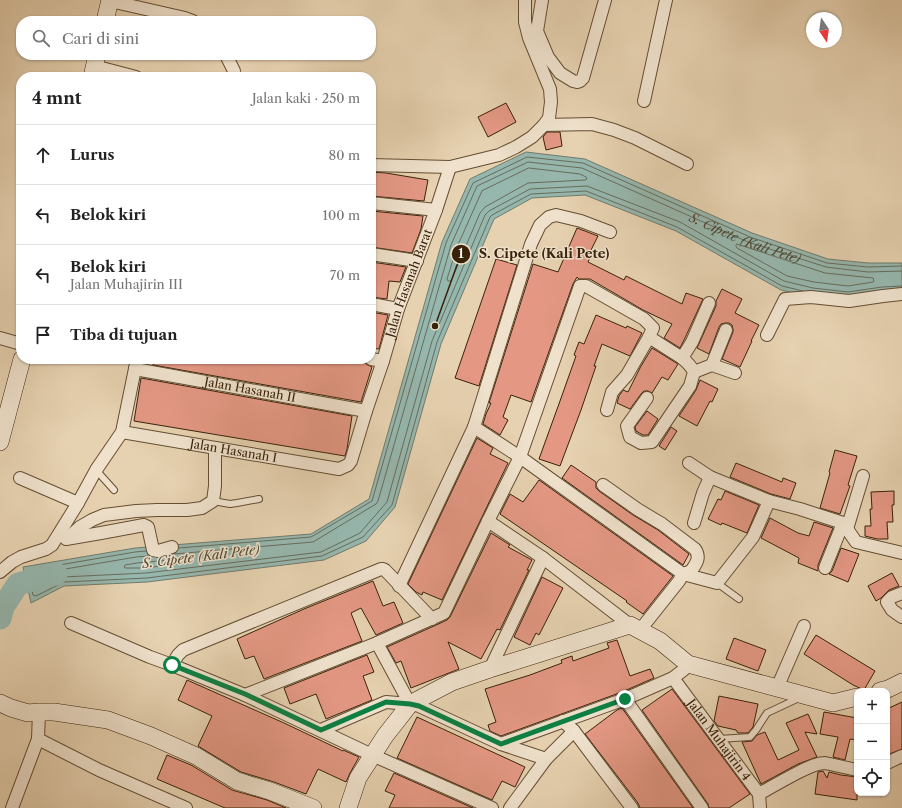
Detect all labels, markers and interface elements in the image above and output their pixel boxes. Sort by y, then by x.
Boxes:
north arrow [806,12,842,48]
search box [16,16,376,60]
icon: search [30,27,52,49]
text: Cari di sini [62,29,139,48]
text: 4 mnt [32,88,82,108]
text: Jalan kaki · 250 m [252,90,360,106]
icon: ahead [32,144,54,166]
text: Lurus [70,145,115,164]
text: 80 m [328,147,360,163]
icon: left [32,204,54,226]
text: Belok kiri [70,205,146,224]
text: 100 m [322,207,360,223]
water label: S. Cipete (Kali Pete) [686,209,803,267]
street label: Jalan Hasanah Barat [382,226,435,341]
callout: S. Cipete (Kali Pete) [451,241,618,266]
text: S. Cipete (Kali Pete) [479,245,609,261]
text: 1 [458,246,464,261]
text: Belok kiri [70,257,146,276]
icon: left [32,264,54,286]
text: 70 m [330,267,360,283]
text: Jalan Muhajirin III [70,276,183,292]
icon: arrive [32,324,54,346]
text: Tiba di tujuan [70,325,178,344]
street label: Jalan Hasanah II [201,373,297,405]
street label: Jalan Hasanah I [187,435,278,465]
water label: S. Cipete (Kali Pete) [140,541,261,571]
route start [163,656,181,674]
map controls [854,688,890,796]
button: + [854,688,890,724]
route end [616,690,634,708]
street label: Jalan Muhajirin 4 [683,694,754,783]
button: − [854,724,890,760]
button: locate [854,760,890,796]

